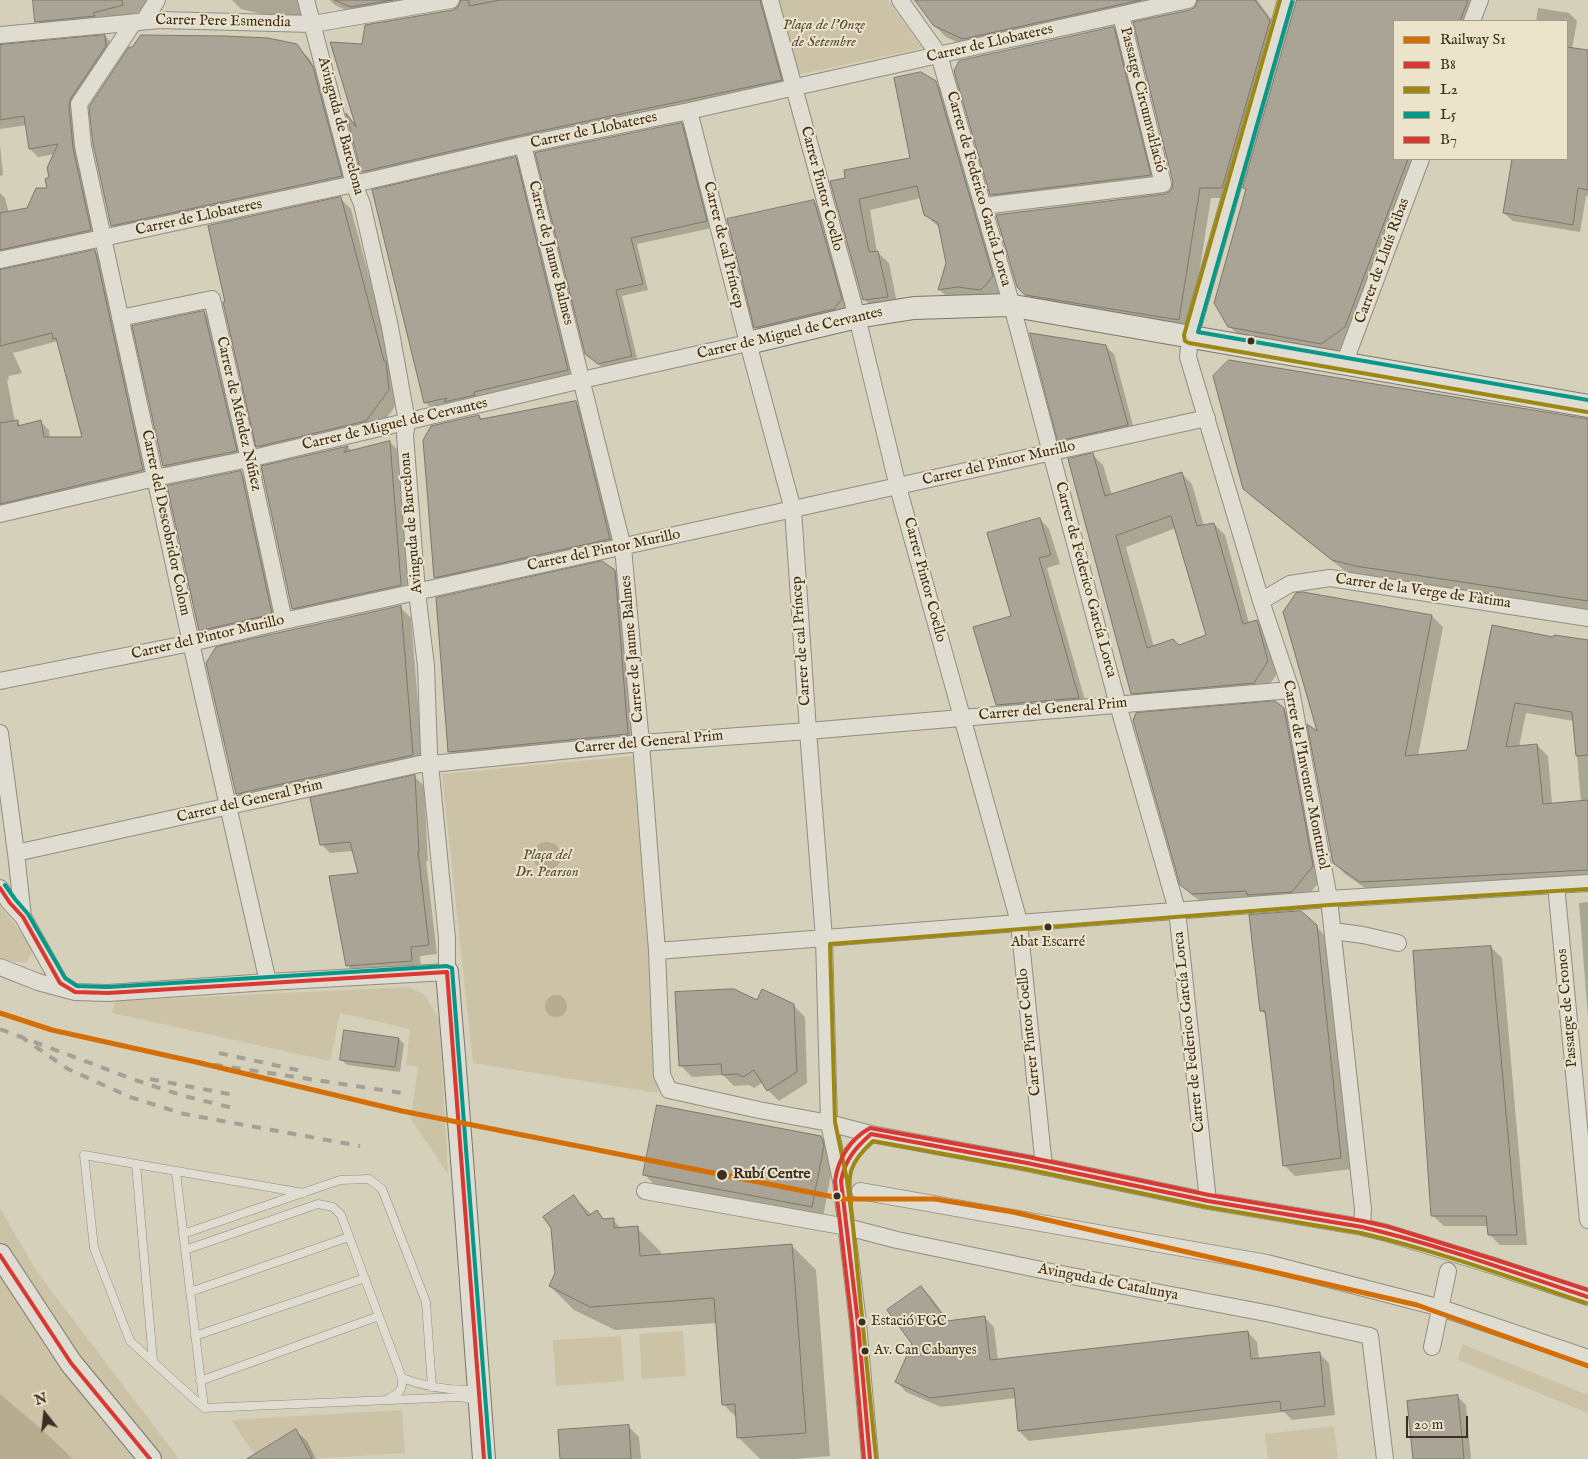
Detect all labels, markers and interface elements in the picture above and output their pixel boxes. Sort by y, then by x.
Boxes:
street label: Carrer Pere Esmendia [155,12,291,32]
park label: Plaça de l'Onze de Setembre [783,17,865,52]
legend [1393,20,1568,160]
street label: Carrer de Llobateres [925,21,1055,67]
street label: Passatge Circumval·lació [1115,25,1169,175]
text: Railway S1 [1440,30,1506,49]
street label: Avinguda de Barcelona [313,55,367,197]
text: B8 [1440,55,1456,74]
text: L2 [1440,80,1458,99]
street label: Carrer de Federico García Lorca [942,89,1014,289]
text: L5 [1440,105,1456,124]
street label: Carrer de Llobateres [529,109,659,153]
street label: Carrer Pintor Coello [796,125,846,253]
text: B7 [1440,130,1457,149]
street label: Carrer de Jaume Balmes [523,179,577,327]
street label: Carrer de cal Príncep [699,180,747,310]
street label: Carrer de Llobateres [134,196,264,240]
street label: Carrer de Lluís Ribas [1352,196,1414,326]
street label: Carrer de Miguel de Cervantes [695,304,885,364]
street label: Carrer de Méndez Núñez [211,335,265,493]
unlabelled marker [1246,336,1256,346]
street label: Carrer de Miguel de Cervantes [300,395,490,455]
street label: Carrer del Descobridor Colom [136,428,194,618]
street label: Carrer del Pintor Murillo [921,438,1077,490]
street label: Avinguda de Barcelona [397,451,427,595]
street label: Carrer de Federico García Lorca [1050,480,1120,680]
street label: Carrer Pintor Coello [899,516,949,644]
street label: Carrer del Pintor Murillo [526,526,682,576]
street label: Carrer de la Verge de Fàtima [1334,571,1512,613]
street label: Carrer de Jaume Balmes [618,575,648,723]
street label: Carrer de cal Príncep [788,576,816,706]
street label: Carrer del Pintor Murillo [130,612,286,664]
street label: Carrer de l'Inventor Monturiol [1278,679,1332,871]
street label: Carrer del General Prim [978,695,1128,725]
street label: Carrer del General Prim [574,728,724,758]
street label: Carrer del General Prim [175,776,325,828]
park label: Plaça del Dr. Pearson [515,847,579,882]
marker: Abat Escarré [1043,922,1053,932]
street label: Carrer de Federico García Lorca [1170,931,1210,1133]
place label: Abat Escarré [1011,935,1085,951]
street label: Passatge de Cronos [1554,948,1582,1068]
street label: Carrer Pintor Coello [1014,967,1046,1097]
place label: Rubí Centre [733,1166,810,1184]
marker: Rubí Centre [715,1168,729,1182]
unlabelled marker [832,1191,842,1201]
street label: Avinguda de Catalunya [1036,1261,1180,1305]
place label: Estació FGC [871,1314,947,1330]
marker: Estació FGC [857,1317,867,1327]
place label: Av. Can Cabanyes [874,1343,977,1359]
marker: Av. Can Cabanyes [860,1346,870,1356]
north arrow [20,1389,70,1439]
text: N [33,1389,49,1410]
scale bar [1408,1406,1470,1438]
text: 20 m [1414,1415,1443,1434]

